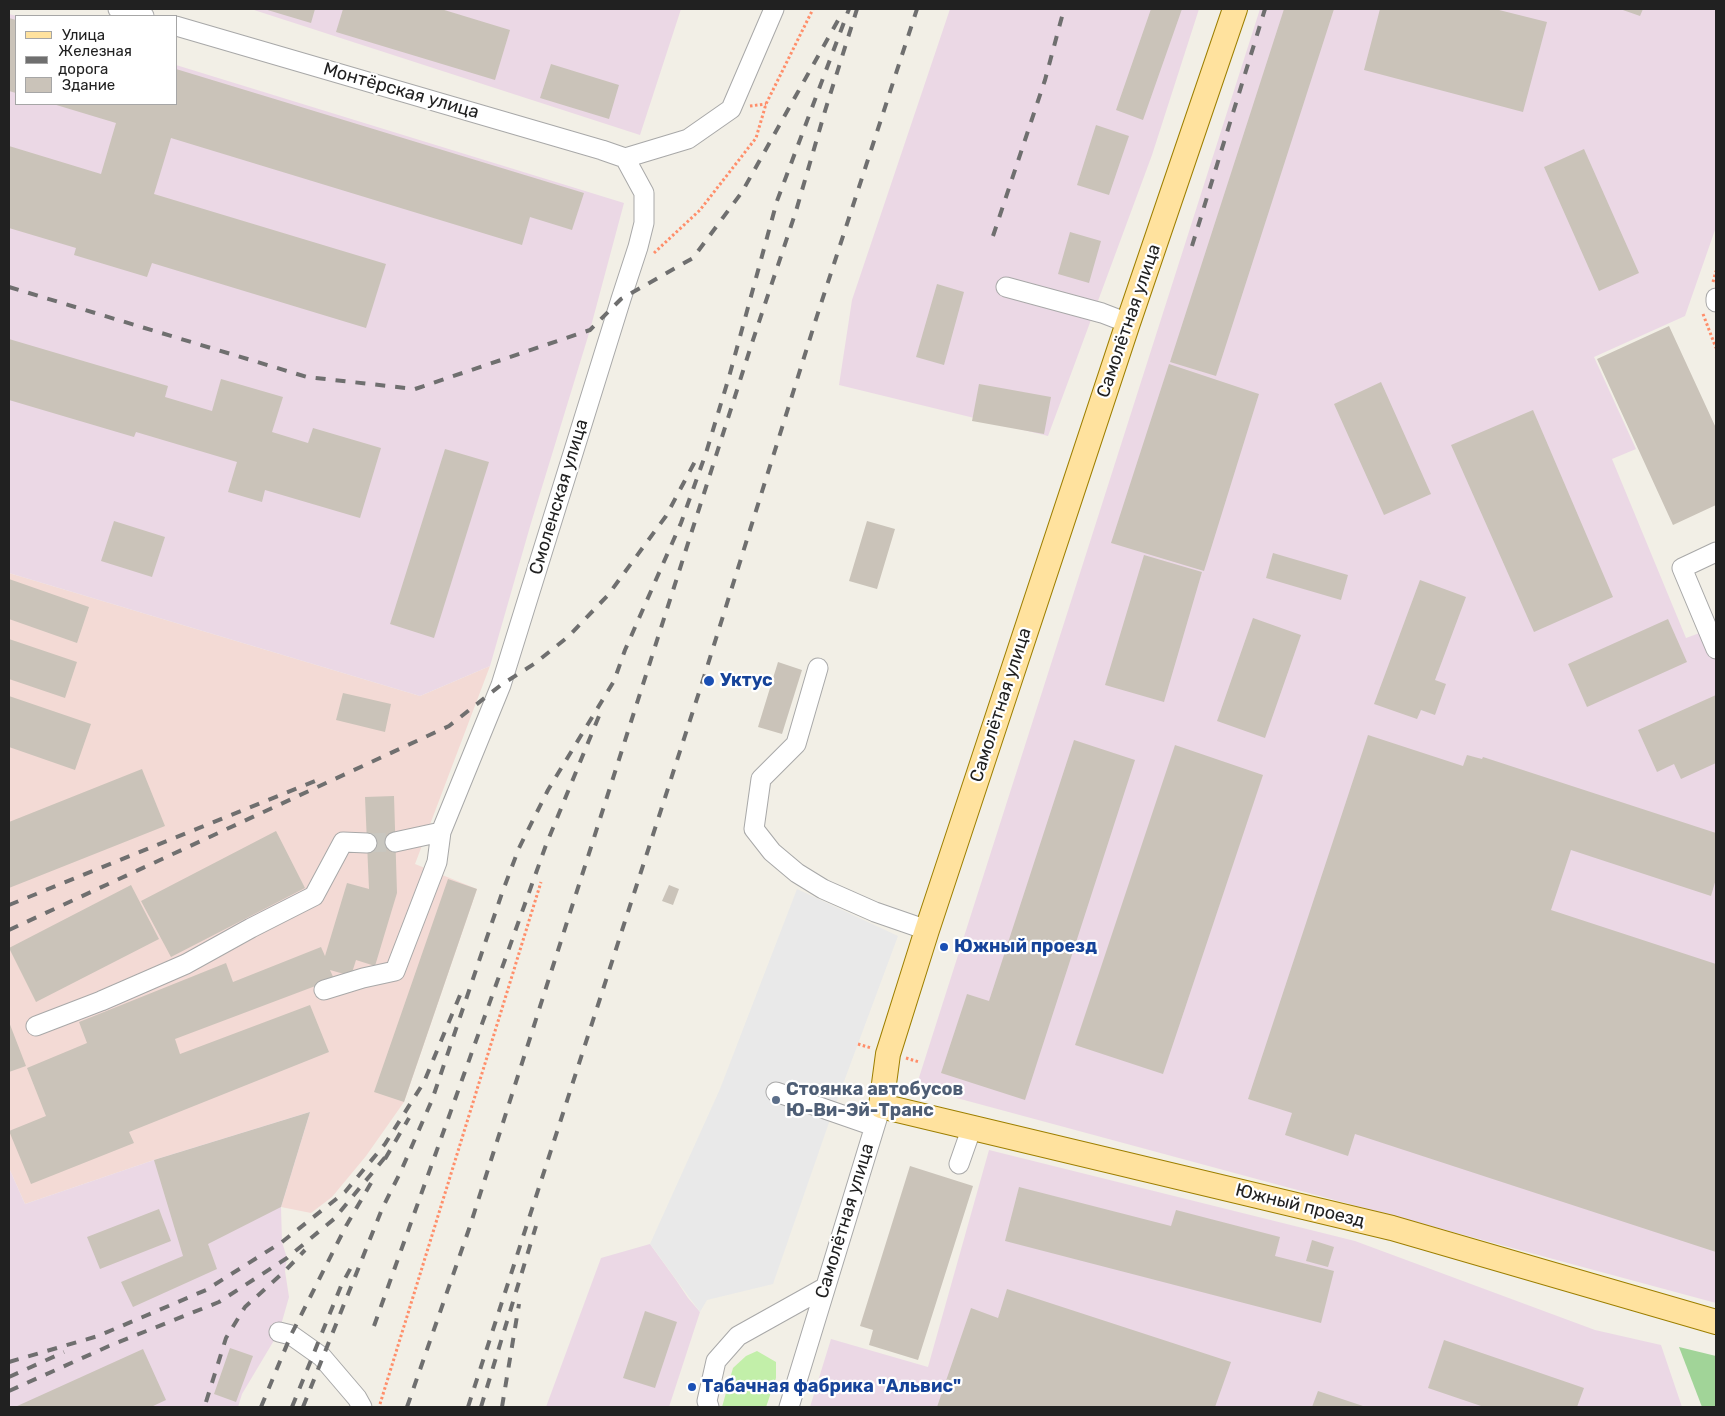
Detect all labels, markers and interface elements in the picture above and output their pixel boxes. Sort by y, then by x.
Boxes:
legend [15,15,178,105]
text: Улица [62,26,105,44]
text: Железная дорога [58,42,132,78]
street label: Монтёрская улица [321,58,481,124]
text: Здание [62,76,115,94]
street label: Самолётная улица [1093,241,1165,401]
street label: Смоленская улица [525,417,593,577]
street label: Самолётная улица [966,625,1036,785]
place label: Уктус [720,670,773,692]
marker: Уктус [702,674,716,688]
place label: Южный проезд [954,936,1097,958]
marker: Южный проезд [938,941,950,953]
place label: Стоянка автобусов Ю-Ви-Эй-Транс [786,1079,963,1122]
marker: Стоянка автобусов Ю-Ви-Эй-Транс [770,1094,782,1106]
street label: Самолётная улица [811,1141,879,1301]
street label: Южный проезд [1233,1180,1367,1232]
place label: Табачная фабрика "Альвис" [702,1376,961,1398]
marker: Табачная фабрика "Альвис" [686,1381,698,1393]

